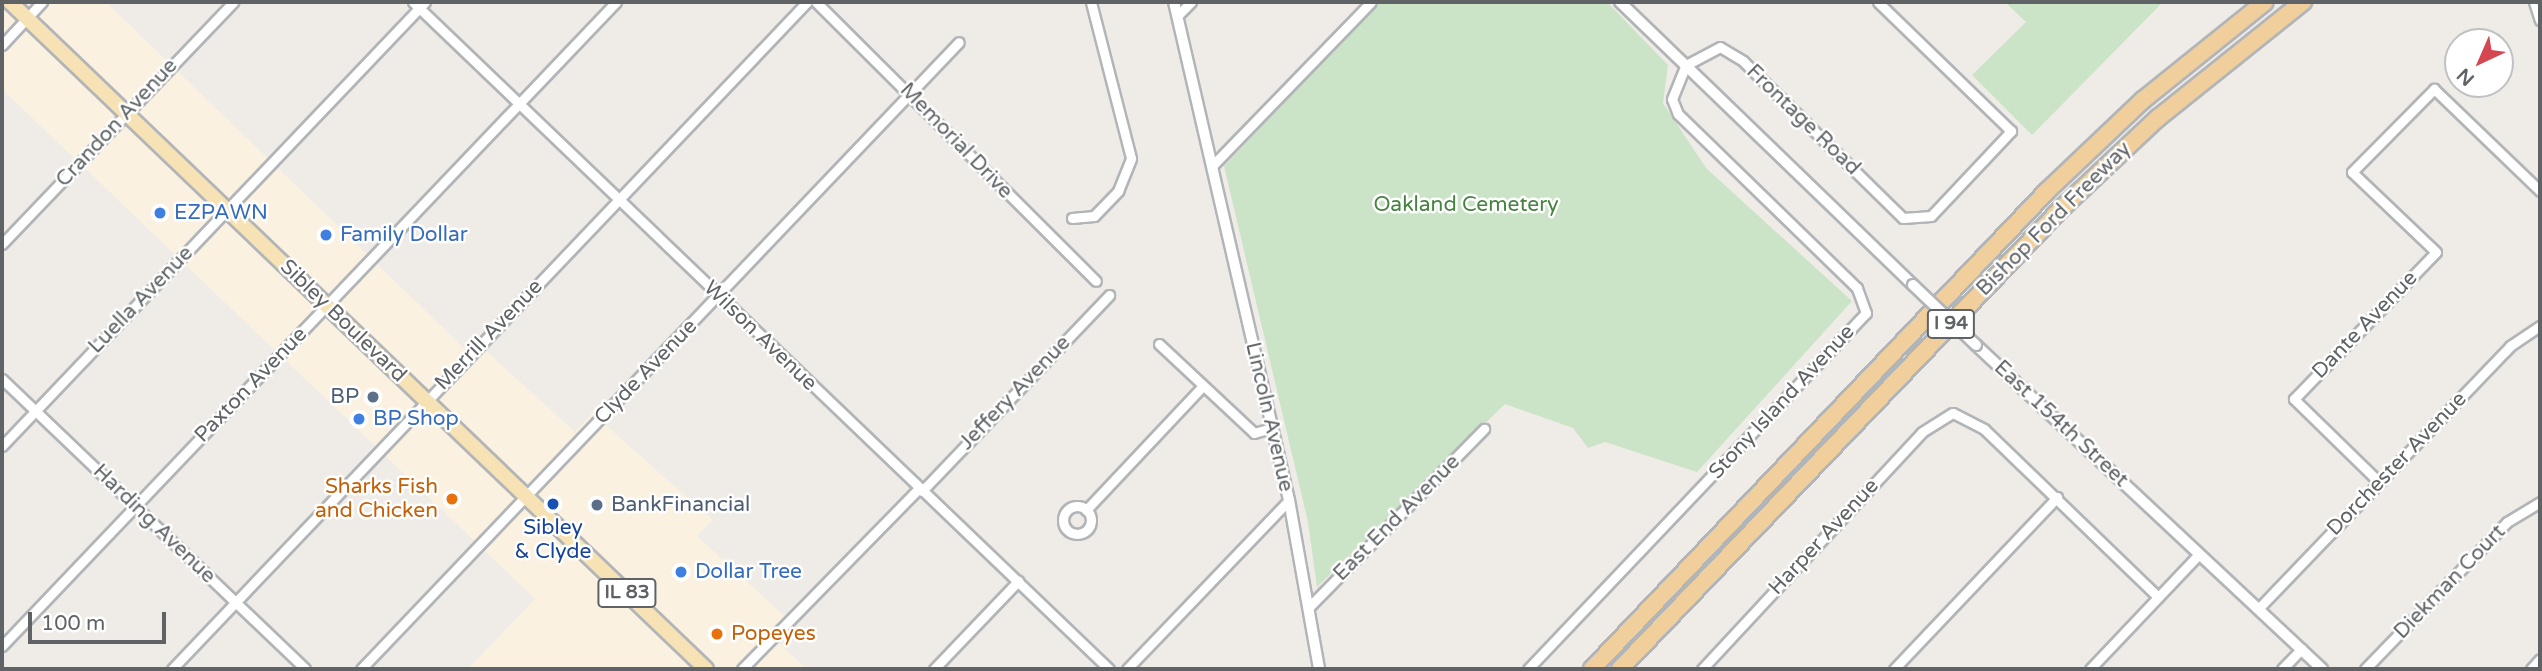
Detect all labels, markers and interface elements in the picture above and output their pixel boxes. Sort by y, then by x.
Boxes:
north arrow [2444,28,2514,98]
street label: Crandon Avenue [51,54,183,192]
street label: Frontage Road [1741,59,1865,181]
text: N [2453,63,2479,90]
street label: Memorial Drive [894,78,1018,204]
street label: Bishop Ford Freeway [1972,137,2136,301]
park label: Oakland Cemetery [1373,192,1559,218]
place label: EZPAWN [174,200,268,226]
marker: EZPAWN [152,205,168,221]
place label: Family Dollar [340,222,468,248]
marker: Family Dollar [318,227,334,243]
street label: Luella Avenue [83,241,199,359]
street label: Sibley Boulevard [275,254,411,388]
street label: Dante Avenue [2307,266,2423,384]
street label: Merrill Avenue [430,274,548,396]
street label: Wilson Avenue [698,276,822,396]
road number: I 94 [1926,308,1976,340]
street label: Clyde Avenue [589,314,703,430]
street label: Stony Island Avenue [1704,320,1860,484]
street label: Paxton Avenue [190,322,312,448]
street label: Jeffery Avenue [954,331,1076,455]
street label: Lincoln Avenue [1240,340,1298,494]
street label: East 154th Street [1989,355,2133,493]
place label: BP [330,384,359,410]
street label: Dorchester Avenue [2322,387,2472,541]
marker: BP [365,389,381,405]
place label: BP Shop [373,406,459,432]
marker: BP Shop [351,411,367,427]
street label: East End Avenue [1329,450,1465,586]
street label: Harding Avenue [88,459,220,589]
place label: Sharks Fish and Chicken [315,474,438,524]
street label: Harper Avenue [1764,474,1884,600]
marker: Sharks Fish and Chicken [444,491,460,507]
place label: BankFinancial [611,492,750,518]
marker: Sibley & Clyde [545,496,561,512]
marker: BankFinancial [589,497,605,513]
place label: Sibley & Clyde [515,515,591,565]
street label: Diekman Court [2389,520,2511,644]
place label: Dollar Tree [695,559,802,585]
marker: Dollar Tree [673,564,689,580]
road number: IL 83 [597,578,657,608]
scale bar [32,598,170,642]
text: 100 m [41,611,105,636]
place label: Popeyes [731,621,816,647]
marker: Popeyes [709,626,725,642]

